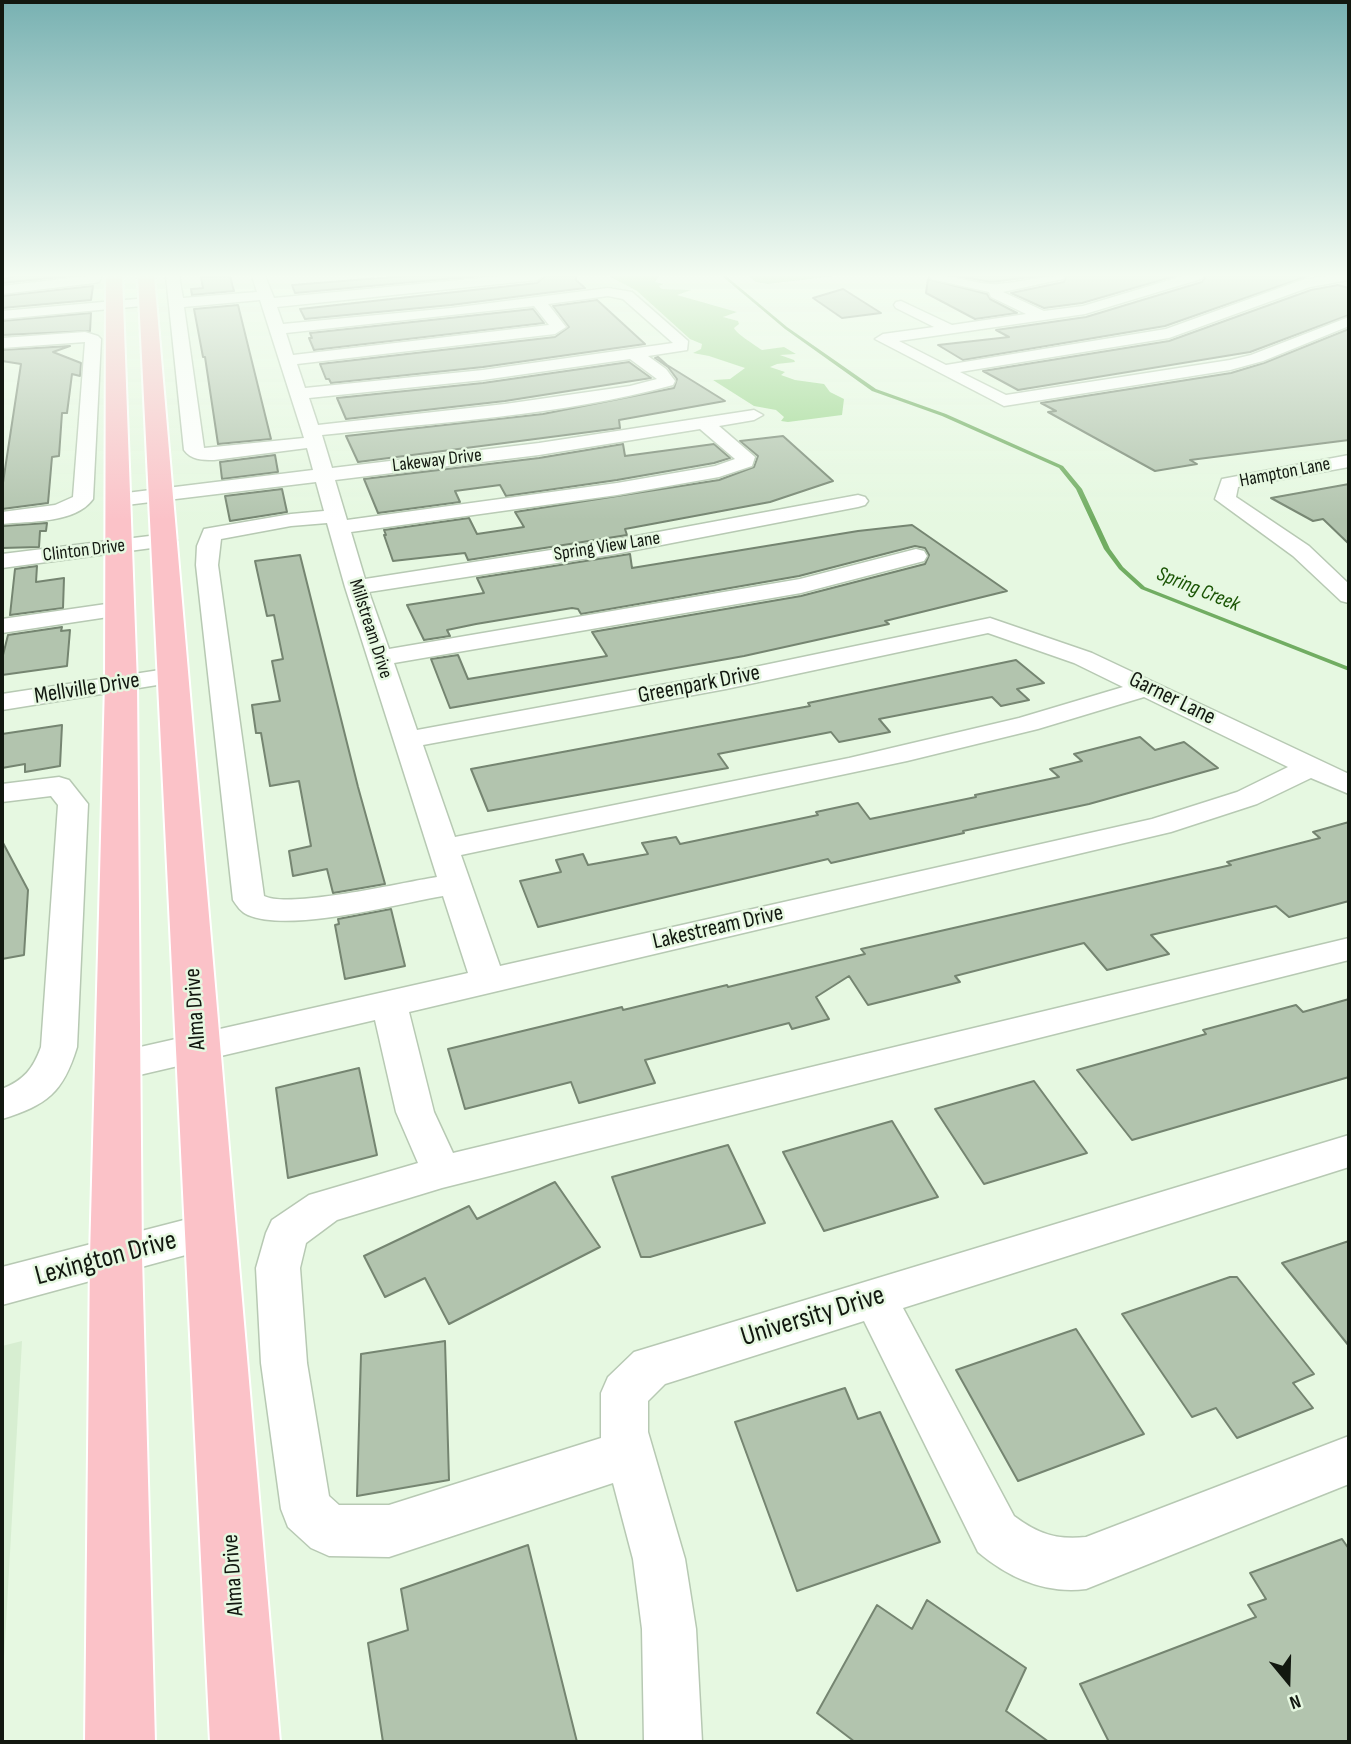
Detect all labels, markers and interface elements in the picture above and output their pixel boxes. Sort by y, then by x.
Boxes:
street label: Lakeway Drive [391,444,483,478]
street label: Hampton Lane [1238,453,1332,493]
street label: Spring View Lane [552,527,662,567]
street label: Clinton Drive [42,535,126,567]
water label: Spring Creek [1153,562,1243,618]
street label: Millstream Drive [343,576,397,682]
street label: Greenpark Drive [636,660,762,710]
street label: Garner Lane [1124,666,1220,732]
street label: Mellville Drive [32,667,142,711]
street label: Lakestream Drive [650,900,786,956]
street label: Alma Drive [179,967,213,1051]
street label: Lexington Drive [32,1224,180,1294]
street label: University Drive [737,1279,889,1355]
street label: Alma Drive [217,1533,251,1617]
north arrow [1253,1646,1323,1716]
text: N [1286,1689,1304,1714]

